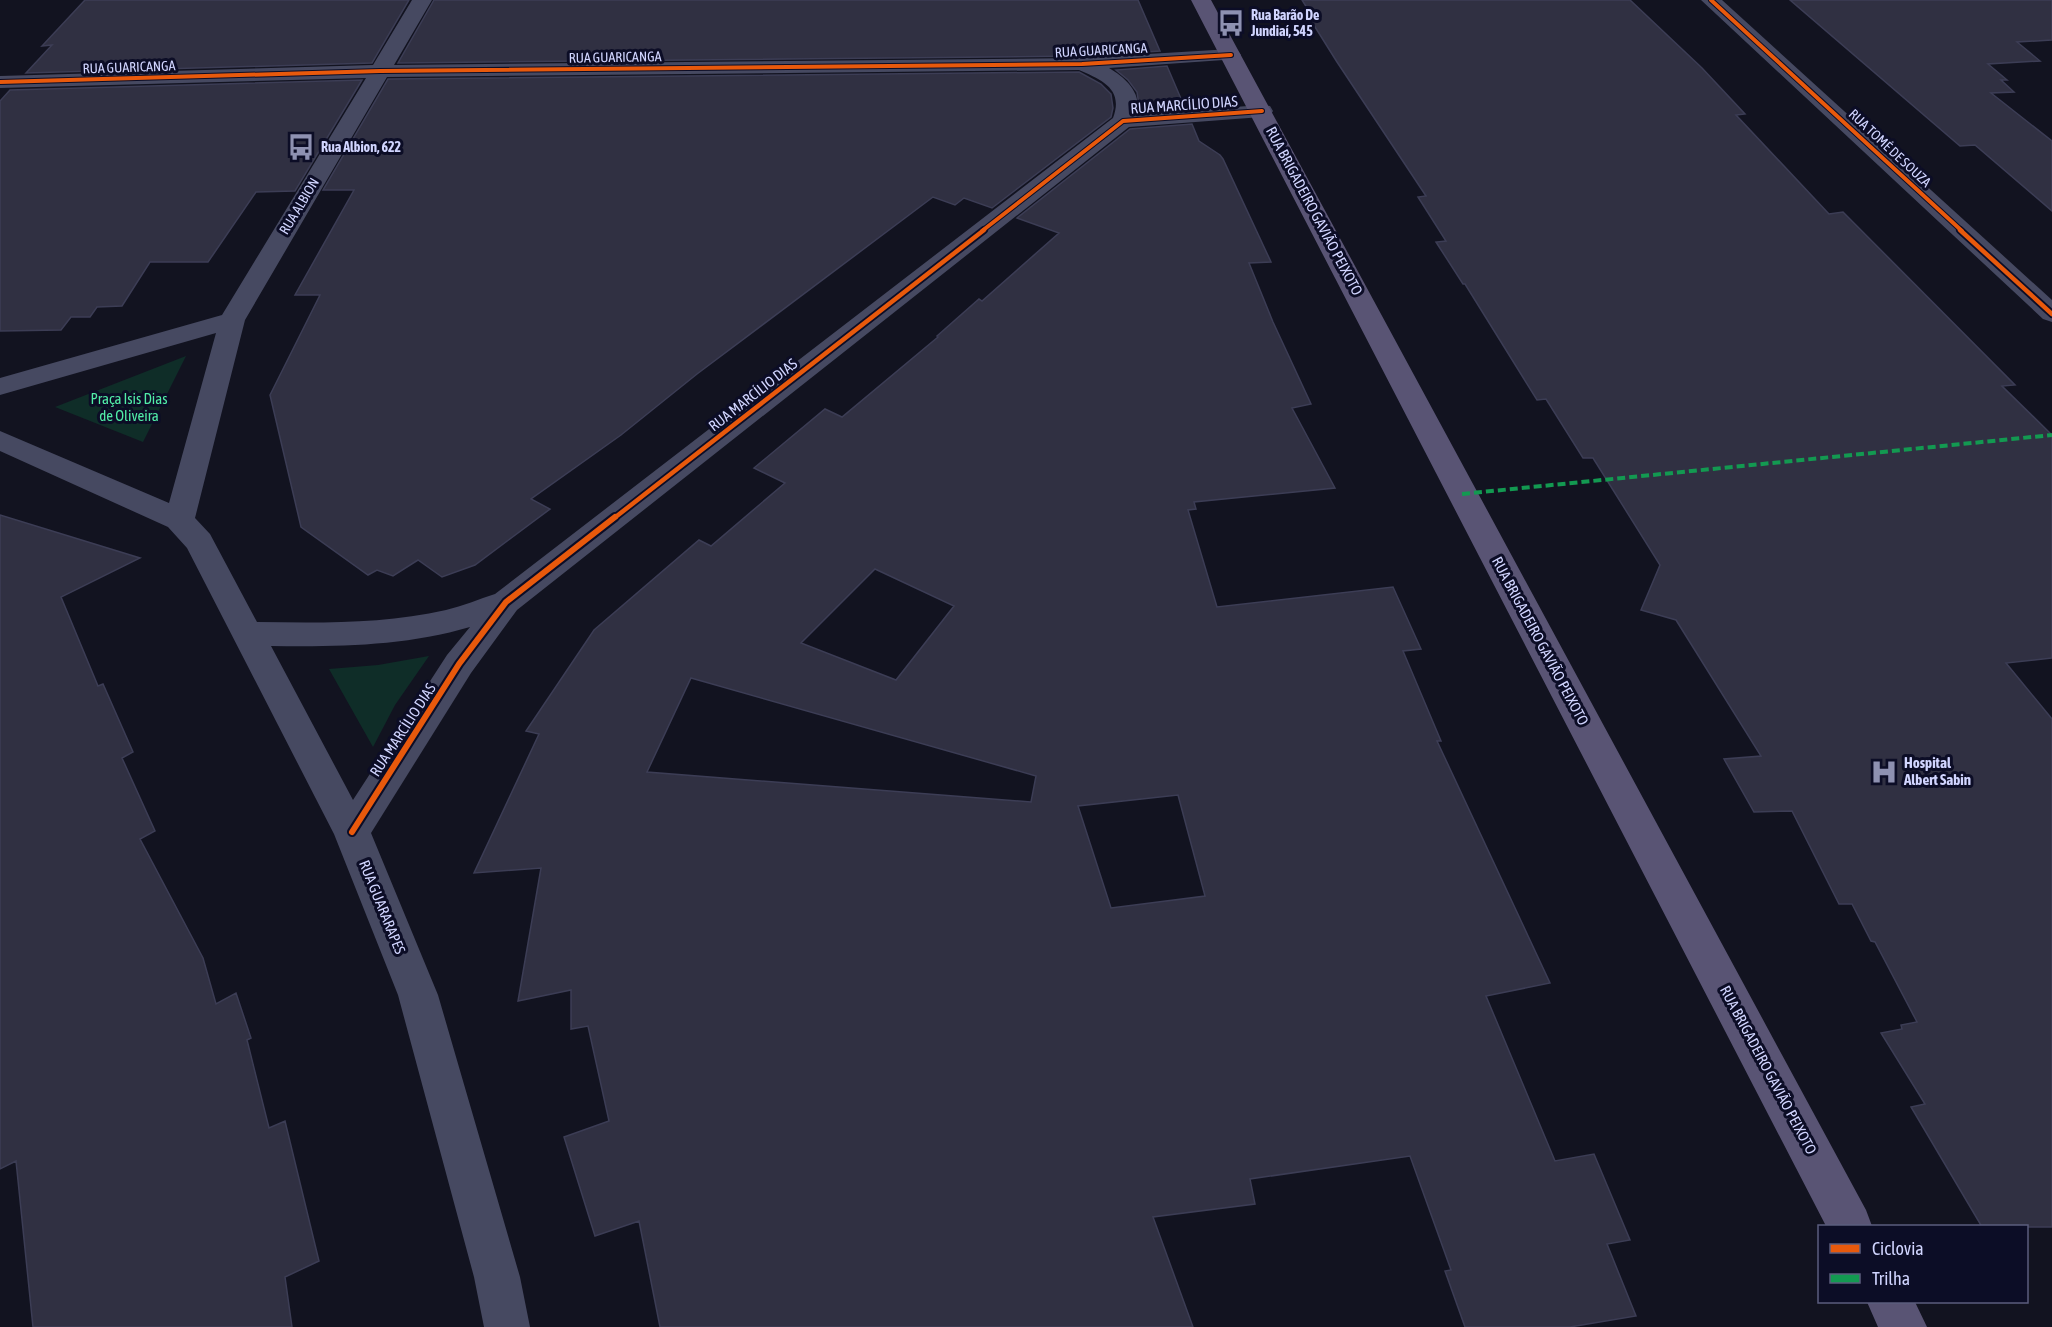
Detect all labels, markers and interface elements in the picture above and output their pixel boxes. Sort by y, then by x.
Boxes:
place label: Rua Barão De Jundiaí, 545 [1250,7,1319,39]
bus stop icon: Rua Barão De Jundiaí, 545 [1216,8,1246,38]
street label: RUA GUARICANGA [1054,40,1148,60]
street label: RUA GUARICANGA [568,48,662,66]
street label: RUA GUARICANGA [82,57,176,77]
street label: RUA MARCÍLIO DIAS [1130,92,1238,117]
street label: RUA TOMÉ DE SOUZA [1846,106,1935,190]
street label: RUA BRIGADEIRO GAVIÃO PEIXOTO [1263,124,1366,298]
bus stop icon: Rua Albion, 622 [286,132,316,162]
place label: Rua Albion, 622 [321,139,402,155]
street label: RUA ALBION [276,175,322,237]
street label: RUA MARCÍLIO DIAS [705,355,800,434]
park label: Praça Isis Dias de Oliveira [90,390,168,424]
street label: RUA BRIGADEIRO GAVIÃO PEIXOTO [1489,554,1592,728]
street label: RUA MARCÍLIO DIAS [366,680,439,779]
place label: Hospital Albert Sabin [1903,754,1971,788]
hospital icon: Hospital Albert Sabin [1869,757,1899,787]
street label: RUA GUARARAPES [356,857,409,956]
street label: RUA BRIGADEIRO GAVIÃO PEIXOTO [1717,983,1820,1157]
legend [1818,1225,2028,1303]
text: Ciclovia [1872,1238,1924,1259]
text: Trilha [1872,1268,1910,1289]

